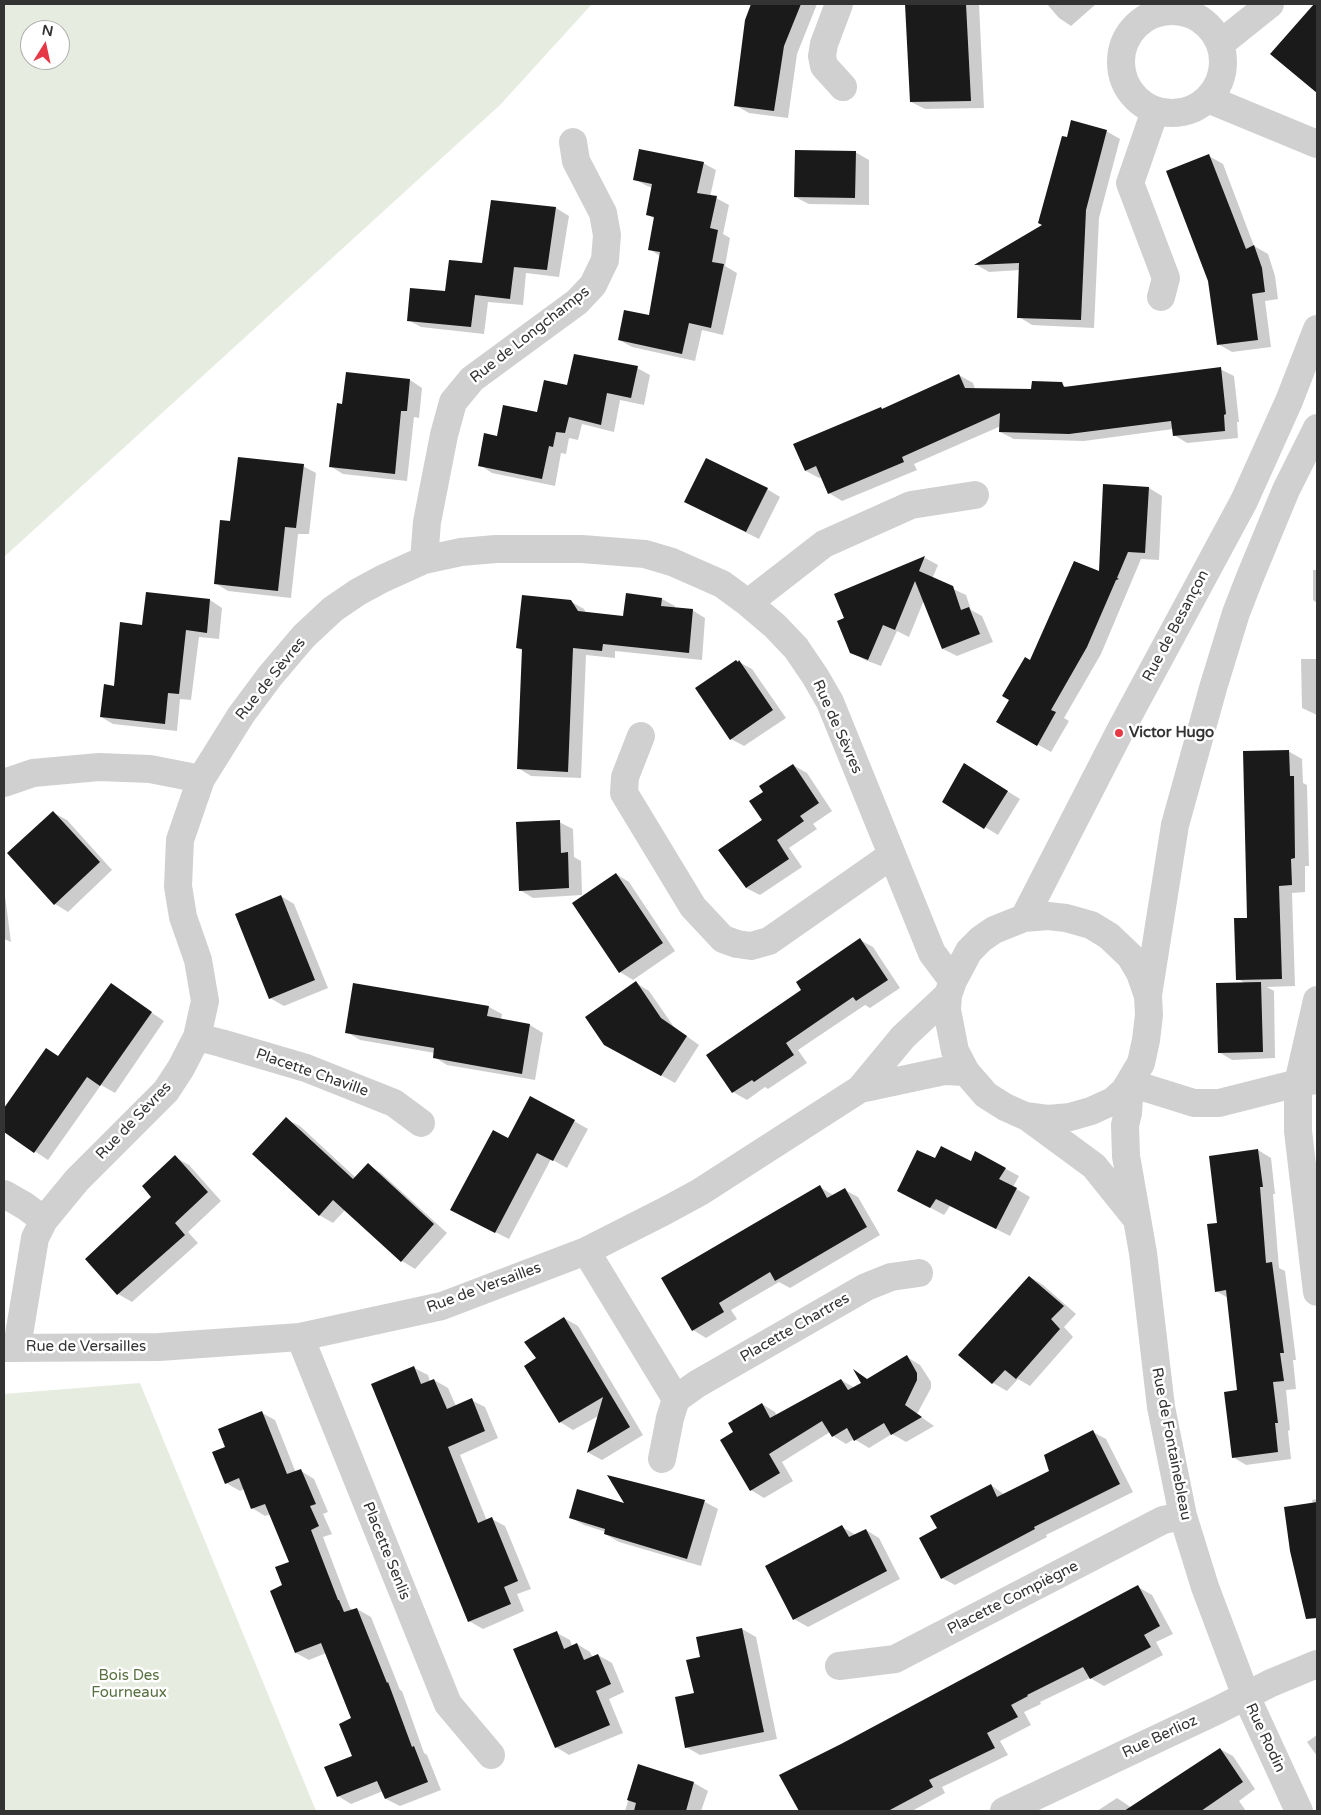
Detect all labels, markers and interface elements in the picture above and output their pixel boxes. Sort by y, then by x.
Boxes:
north arrow [20,20,70,70]
text: N [41,21,55,40]
street label: Rue de Longchamps [467,283,593,387]
street label: Rue de Besançon [1139,567,1213,685]
street label: Rue de Sèvres [232,634,310,724]
street label: Rue de Sèvres [808,677,866,777]
place label: Victor Hugo [1129,724,1214,742]
marker: Victor Hugo [1113,727,1125,739]
street label: Placette Chaville [253,1045,371,1101]
street label: Rue de Sèvres [92,1078,176,1164]
street label: Rue de Versailles [424,1259,544,1317]
street label: Placette Chartres [737,1289,853,1367]
street label: Rue de Versailles [26,1338,146,1356]
street label: Rue de Fontainebleau [1147,1366,1195,1522]
street label: Placette Senlis [358,1499,414,1603]
street label: Placette Compiègne [945,1557,1081,1639]
park label: Bois Des Fourneaux [91,1667,167,1702]
street label: Rue Rodin [1241,1701,1289,1775]
street label: Rue Berlioz [1120,1712,1200,1762]

